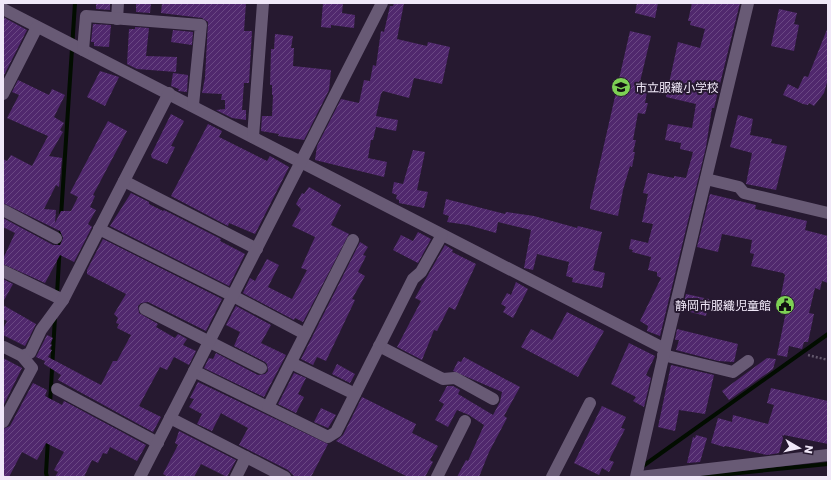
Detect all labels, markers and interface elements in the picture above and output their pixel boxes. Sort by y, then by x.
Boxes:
school or university icon: 市立服織小学校 [610,76,632,98]
place label: 市立服織小学校 [635,79,719,96]
public building icon: 静岡市服織児童館 [774,294,796,316]
place label: 静岡市服織児童館 [675,297,771,314]
north arrow [779,428,819,468]
text: N [800,444,817,455]

